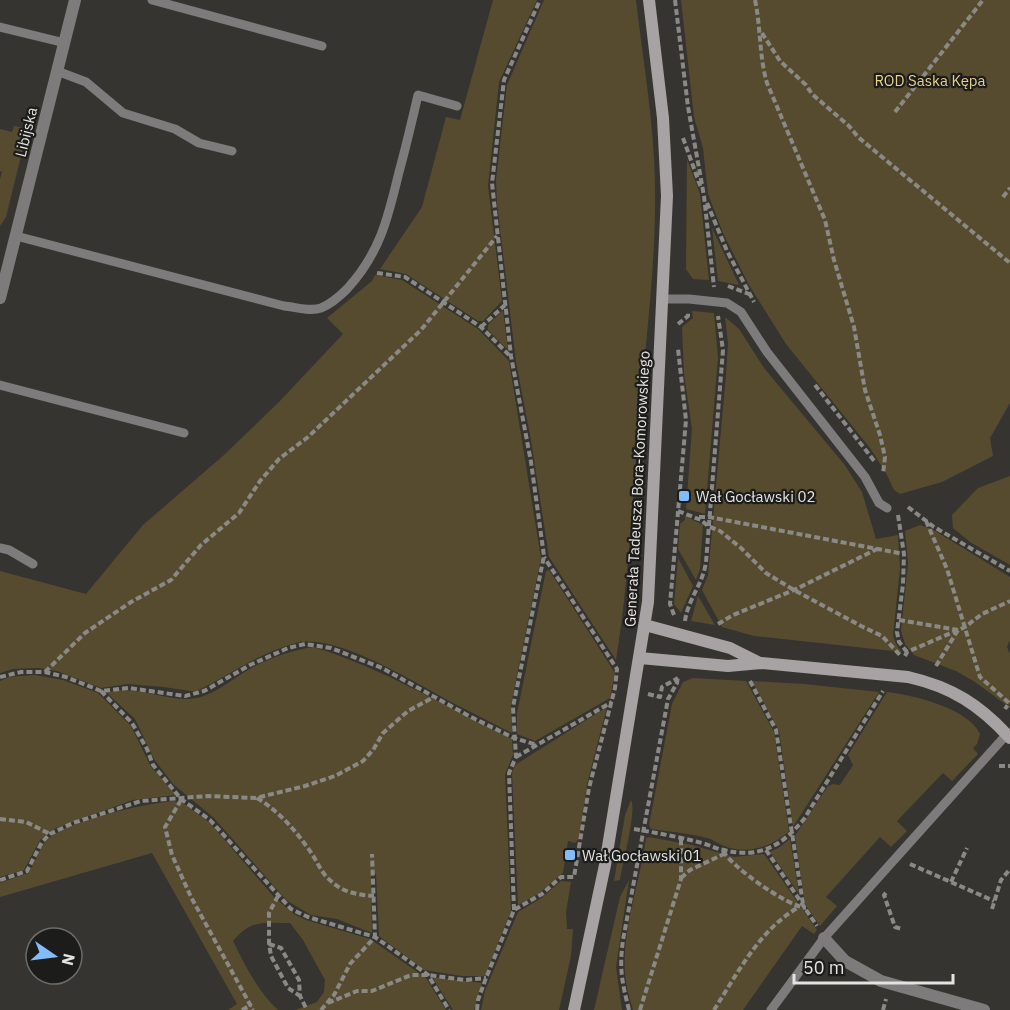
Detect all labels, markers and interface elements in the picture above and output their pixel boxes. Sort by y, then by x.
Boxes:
park label: ROD Saska Kępa [874,71,986,90]
street label: Libijska [11,105,41,159]
street label: Generała Tadeusza Bora-Komorowskiego [620,350,654,628]
place label: Wał Gocławski 02 [696,487,815,506]
marker: Wał Gocławski 02 [677,489,691,503]
place label: Wał Gocławski 01 [582,846,701,865]
marker: Wał Gocławski 01 [563,848,577,862]
north arrow [24,926,84,986]
scale bar [794,947,953,985]
text: N [57,952,80,968]
text: 50 m [803,956,845,979]

